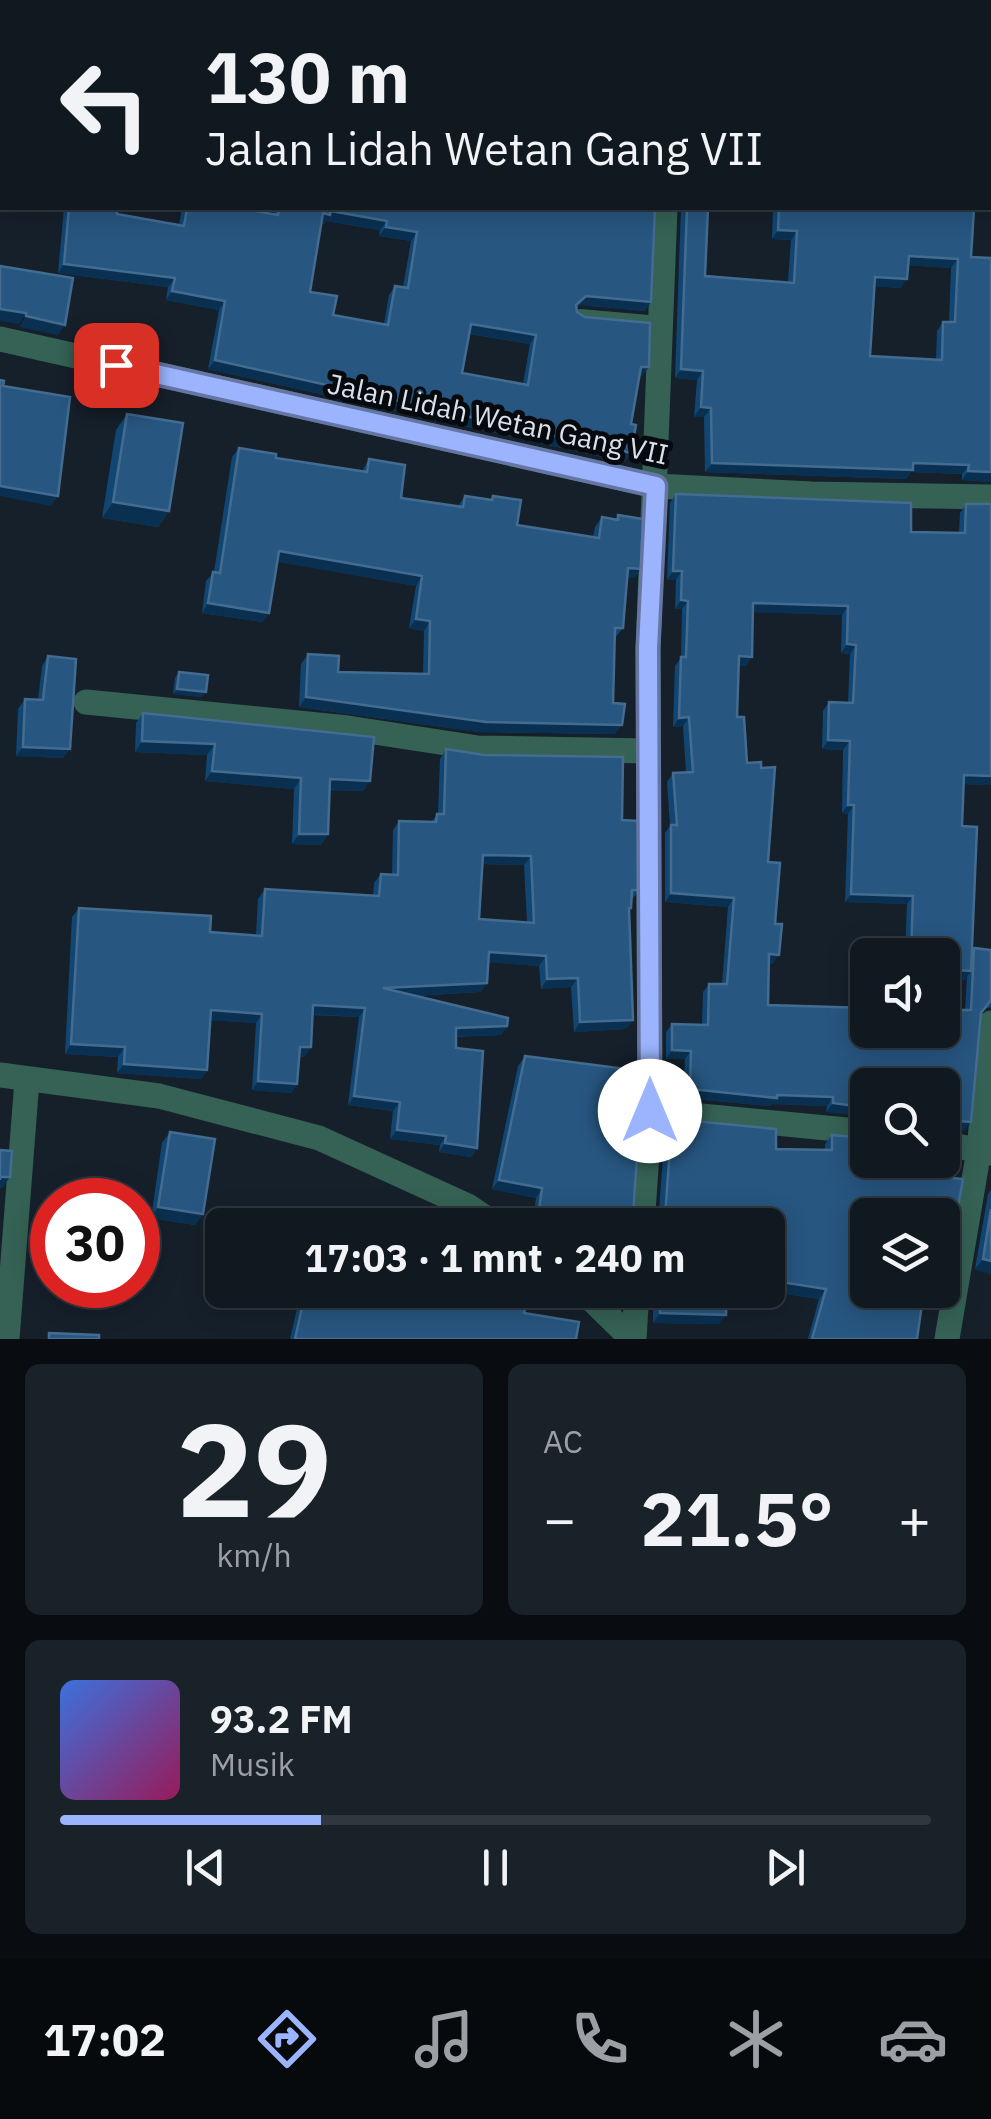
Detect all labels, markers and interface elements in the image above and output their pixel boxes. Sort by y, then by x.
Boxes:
text: 130 m [205,31,410,122]
icon: left [40,40,170,170]
text: Jalan Lidah Wetan Gang VII [205,119,763,177]
pin [74,323,159,408]
icon: arrive [89,338,144,393]
street label: Jalan Lidah Wetan Gang VII [324,364,672,473]
map controls [850,938,960,1308]
button: sound [850,938,960,1048]
position arrow [598,1059,702,1163]
button: search [850,1068,960,1178]
speed limit sign: 30 [30,1178,160,1308]
button: layers [850,1198,960,1308]
text: 17:03 · 1 mnt · 240 m [304,1233,686,1282]
text: 29 [176,1384,332,1553]
text: AC [543,1420,583,1462]
text: 21.5° [640,1469,834,1567]
text: − [543,1483,576,1554]
text: + [898,1483,931,1554]
text: km/h [216,1534,292,1576]
text: 93.2 FM [210,1694,353,1743]
text: Musik [210,1743,295,1785]
icon: previous [178,1840,233,1895]
icon: pause [468,1840,523,1895]
icon: next [758,1840,813,1895]
icon: directions [252,2004,322,2074]
icon: music [409,2004,479,2074]
icon: phone [565,2004,635,2074]
icon: climate [721,2004,791,2074]
icon: car [878,2004,948,2074]
text: 17:02 [43,2010,166,2068]

